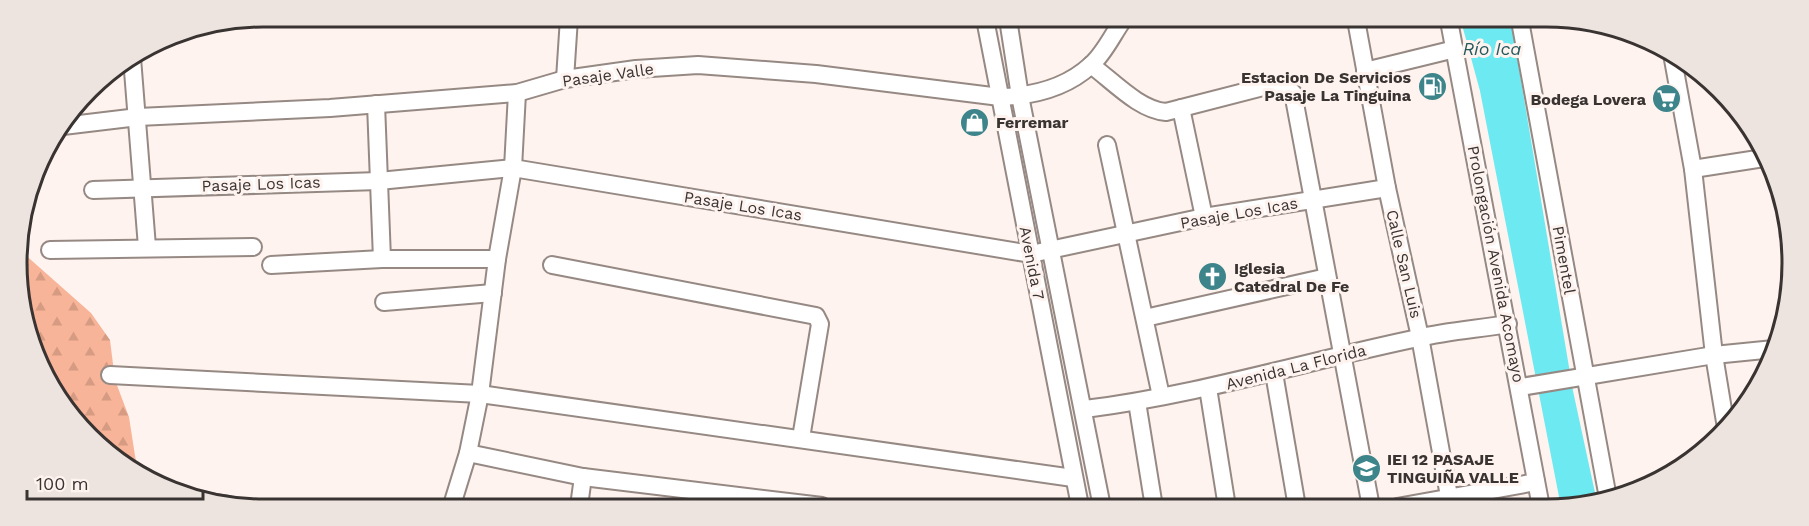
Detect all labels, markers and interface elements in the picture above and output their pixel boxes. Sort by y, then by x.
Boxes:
water label: Río Ica [1463,38,1521,59]
street label: Pasaje Valle [561,59,655,91]
place label: Estacion De Servicios Pasaje La Tinguina [1241,68,1412,105]
fuel station icon: Estacion De Servicios Pasaje La Tinguina [1416,70,1448,102]
supermarket icon: Bodega Lovera [1651,83,1683,115]
place label: Bodega Lovera [1530,90,1647,109]
shop icon: Ferremar [959,106,991,138]
place label: Ferremar [996,113,1069,132]
street label: Prolongación Avenida Acomayo [1464,144,1528,384]
street label: Pasaje Los Icas [201,172,321,196]
street label: Pasaje Los Icas [683,187,803,225]
street label: Pasaje Los Icas [1179,193,1299,233]
street label: Calle San Luis [1382,208,1426,320]
street label: Pimentel [1549,224,1579,296]
street label: Avenida 7 [1016,225,1048,301]
place label: Iglesia Catedral De Fe [1234,259,1349,296]
church icon: Iglesia Catedral De Fe [1197,261,1229,293]
street label: Avenida La Florida [1224,340,1368,394]
place label: IEI 12 PASAJE TINGUIÑA VALLE [1387,450,1519,487]
school or university icon: IEI 12 PASAJE TINGUIÑA VALLE [1350,452,1382,484]
scale bar [27,463,202,501]
text: 100 m [36,473,89,494]

